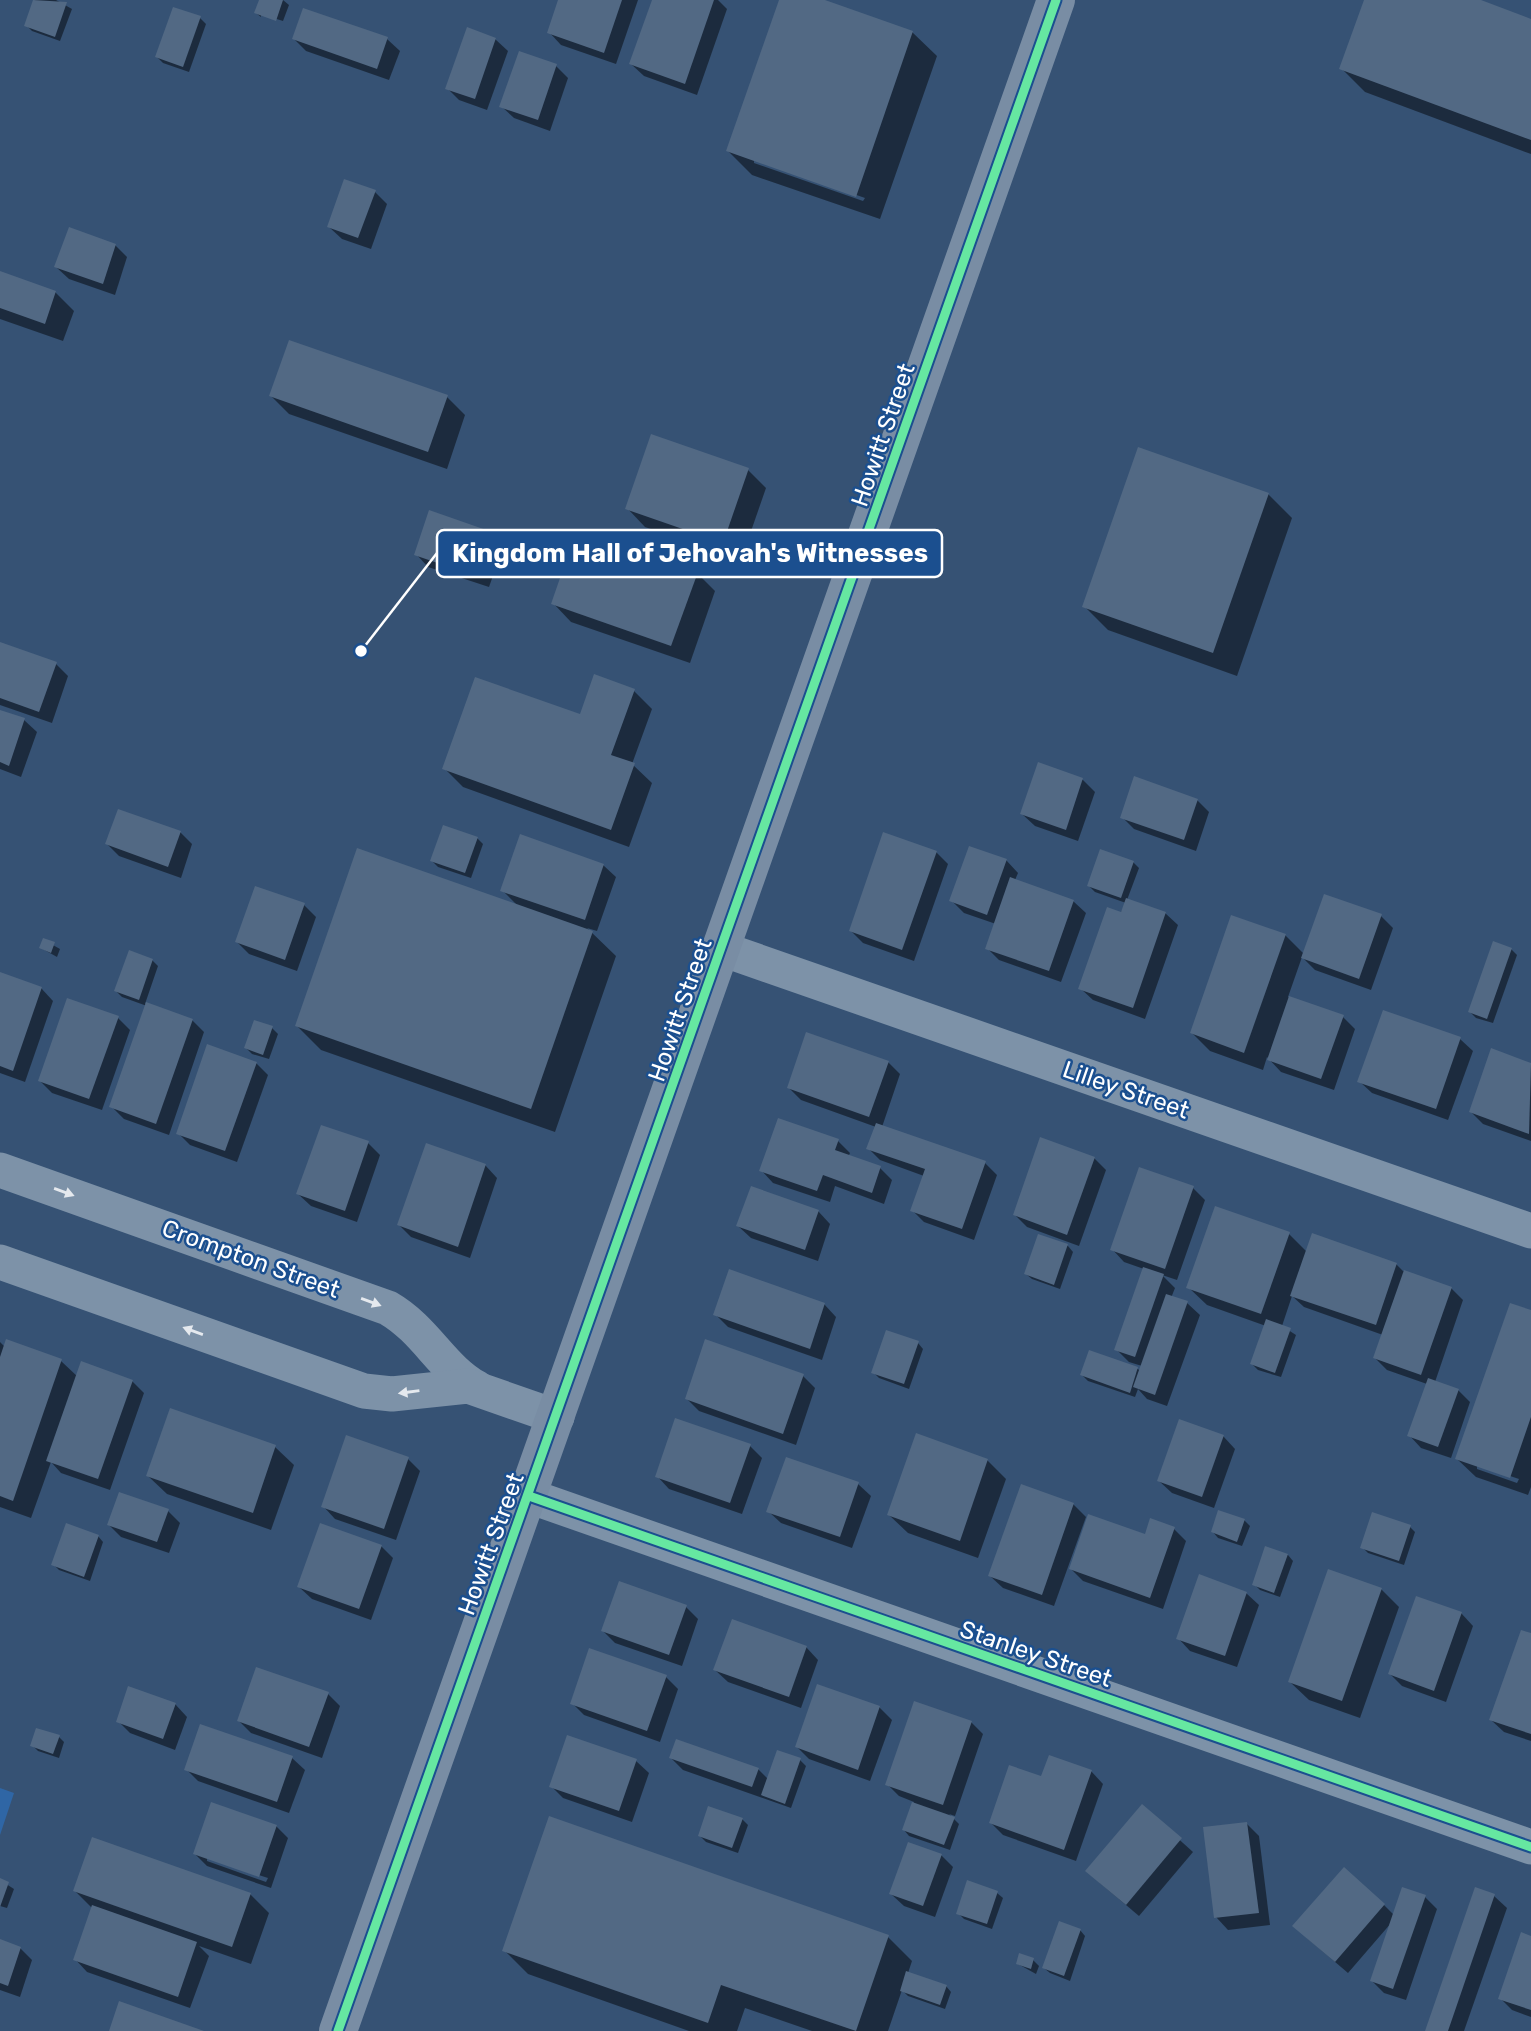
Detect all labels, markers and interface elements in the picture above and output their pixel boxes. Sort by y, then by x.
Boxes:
street label: Howitt Street [845,360,921,510]
callout: Kingdom Hall of Jehovah's Witnesses [437,530,942,577]
text: Kingdom Hall of Jehovah's Witnesses [452,538,928,569]
street label: Howitt Street [642,935,718,1085]
street label: Lilley Street [1059,1055,1193,1125]
one-way arrow [54,1187,75,1198]
street label: Crompton Street [158,1214,344,1304]
one-way arrow [360,1297,381,1308]
one-way arrow [182,1325,203,1336]
one-way arrow [398,1387,420,1398]
street label: Howitt Street [452,1469,530,1619]
street label: Stanley Street [956,1615,1116,1693]

